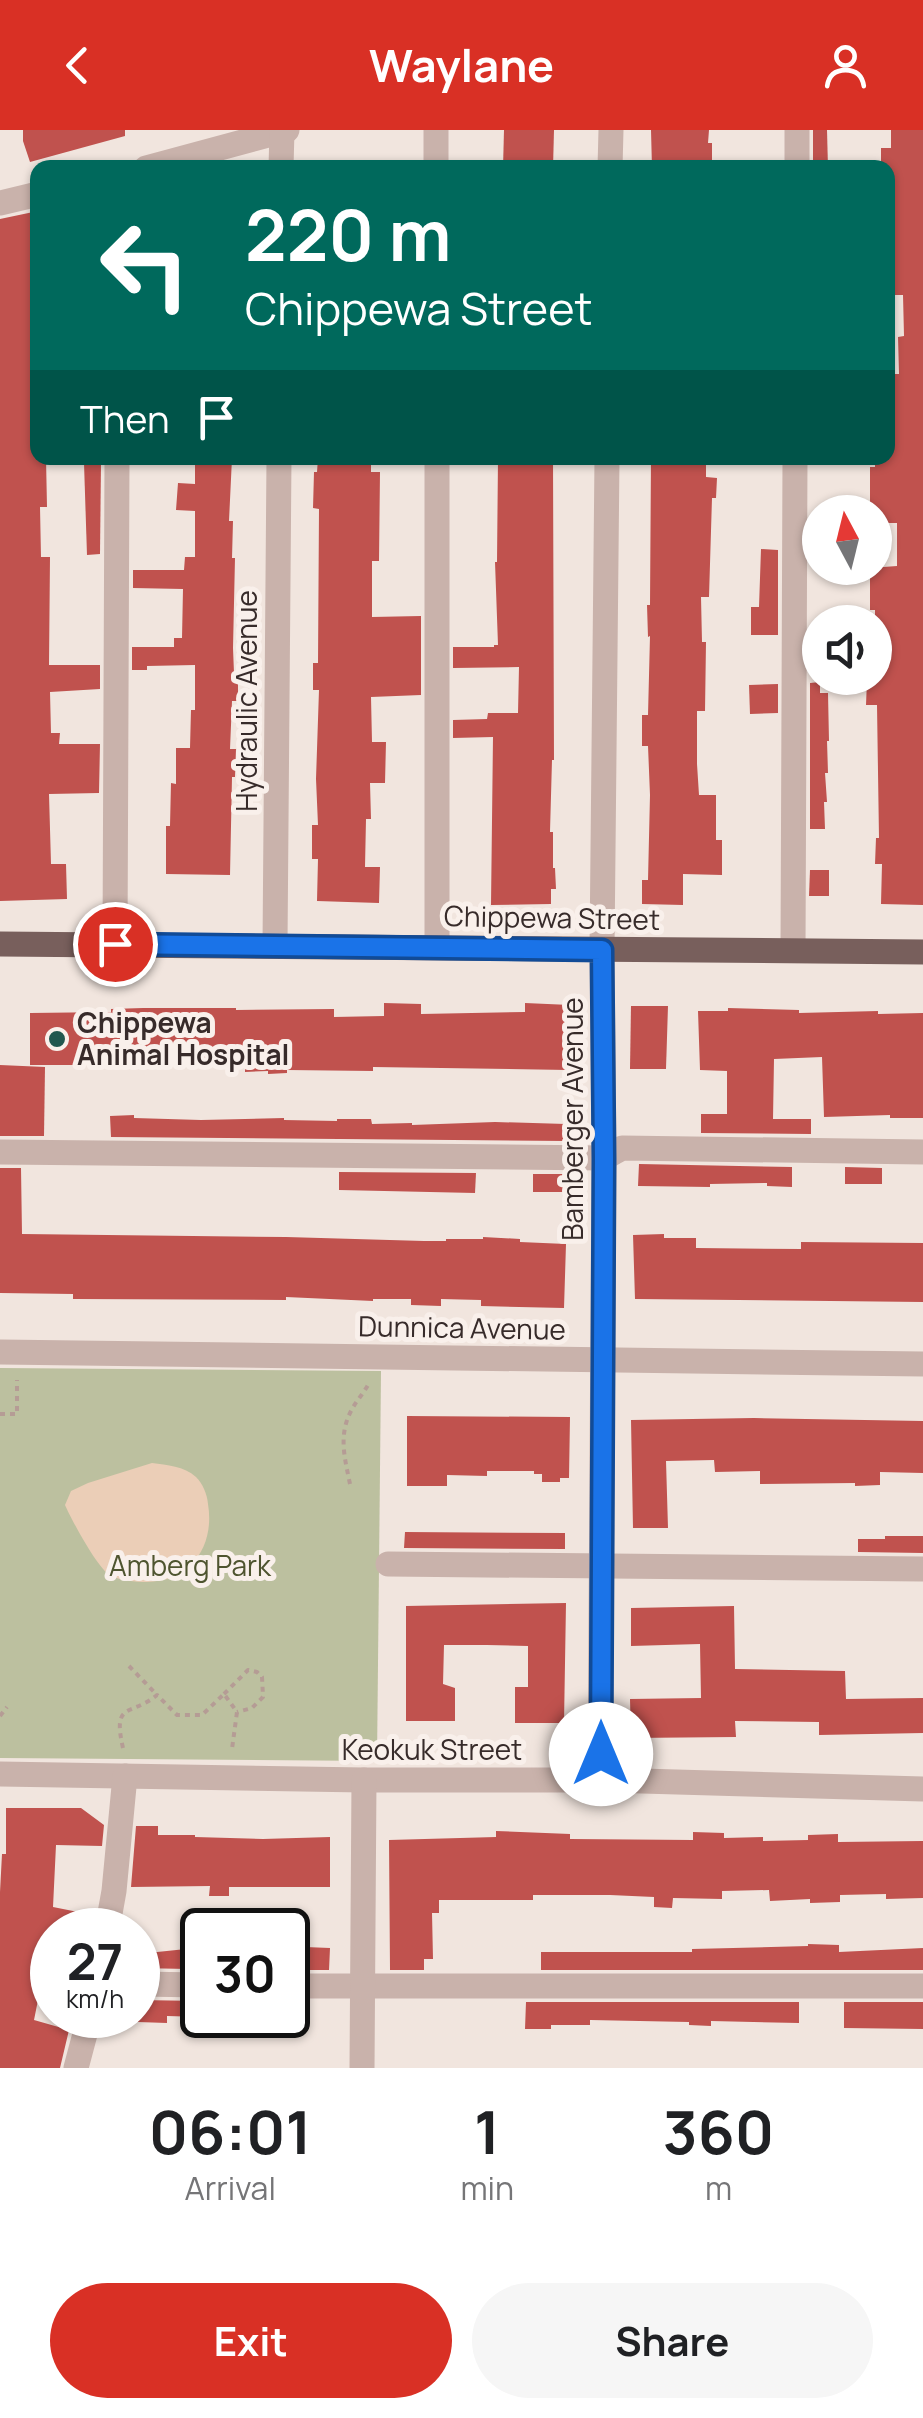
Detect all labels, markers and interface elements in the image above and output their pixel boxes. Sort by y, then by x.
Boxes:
text: Waylane [369,34,554,96]
icon: back [50,38,105,93]
icon: person [818,38,873,93]
text: 220 m [245,186,451,282]
icon: left [80,200,210,330]
text: Chippewa Street [245,277,592,339]
icon: arrive [189,390,244,445]
text: Then [80,392,169,444]
north arrow [802,495,892,585]
map controls [802,495,892,695]
street label: Hydraulic Avenue [227,590,265,812]
button: sound [802,605,892,695]
street label: Chippewa Street [444,896,660,938]
pin [73,902,158,987]
icon: arrive [88,917,143,972]
street label: Bamberger Avenue [553,997,591,1241]
place label: Chippewa Animal Hospital [77,1003,289,1073]
marker: Chippewa Animal Hospital [46,1028,68,1050]
street label: Dunnica Avenue [358,1306,566,1348]
park label: Amberg Park [109,1546,272,1584]
position arrow [549,1702,653,1806]
street label: Keokuk Street [342,1730,522,1768]
speed limit sign: 30 [180,1908,310,2038]
text: 27 [67,1927,123,1995]
text: km/h [66,1981,124,2016]
text: 06:01 [149,2090,312,2172]
text: 1 [474,2090,500,2172]
text: 360 [663,2090,774,2172]
text: Arrival [185,2166,276,2210]
text: min [460,2166,514,2210]
text: m [705,2166,732,2210]
button: Exit [50,2283,452,2398]
button: Share [472,2283,873,2398]

